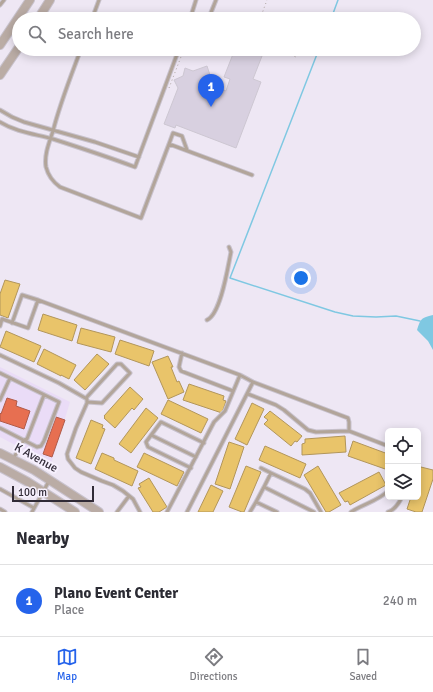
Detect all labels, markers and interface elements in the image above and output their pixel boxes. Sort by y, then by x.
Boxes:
search box [12,12,421,56]
icon: search [26,23,48,45]
text: Search here [58,25,134,43]
pin: 1 [198,74,224,107]
your location [291,268,311,288]
map controls [385,428,421,500]
button: locate [385,428,421,464]
street label: K Avenue [12,440,60,476]
button: layers [385,464,421,500]
scale bar [12,484,94,503]
text: 100 m [18,486,47,499]
text: Nearby [16,528,69,549]
text: Plano Event Center [54,584,178,602]
text: 1 [25,593,33,609]
text: 240 m [383,593,417,609]
text: Place [54,602,84,618]
tab: Map [56,646,78,683]
tab: Directions [190,646,238,683]
tab: Saved [349,646,377,683]

